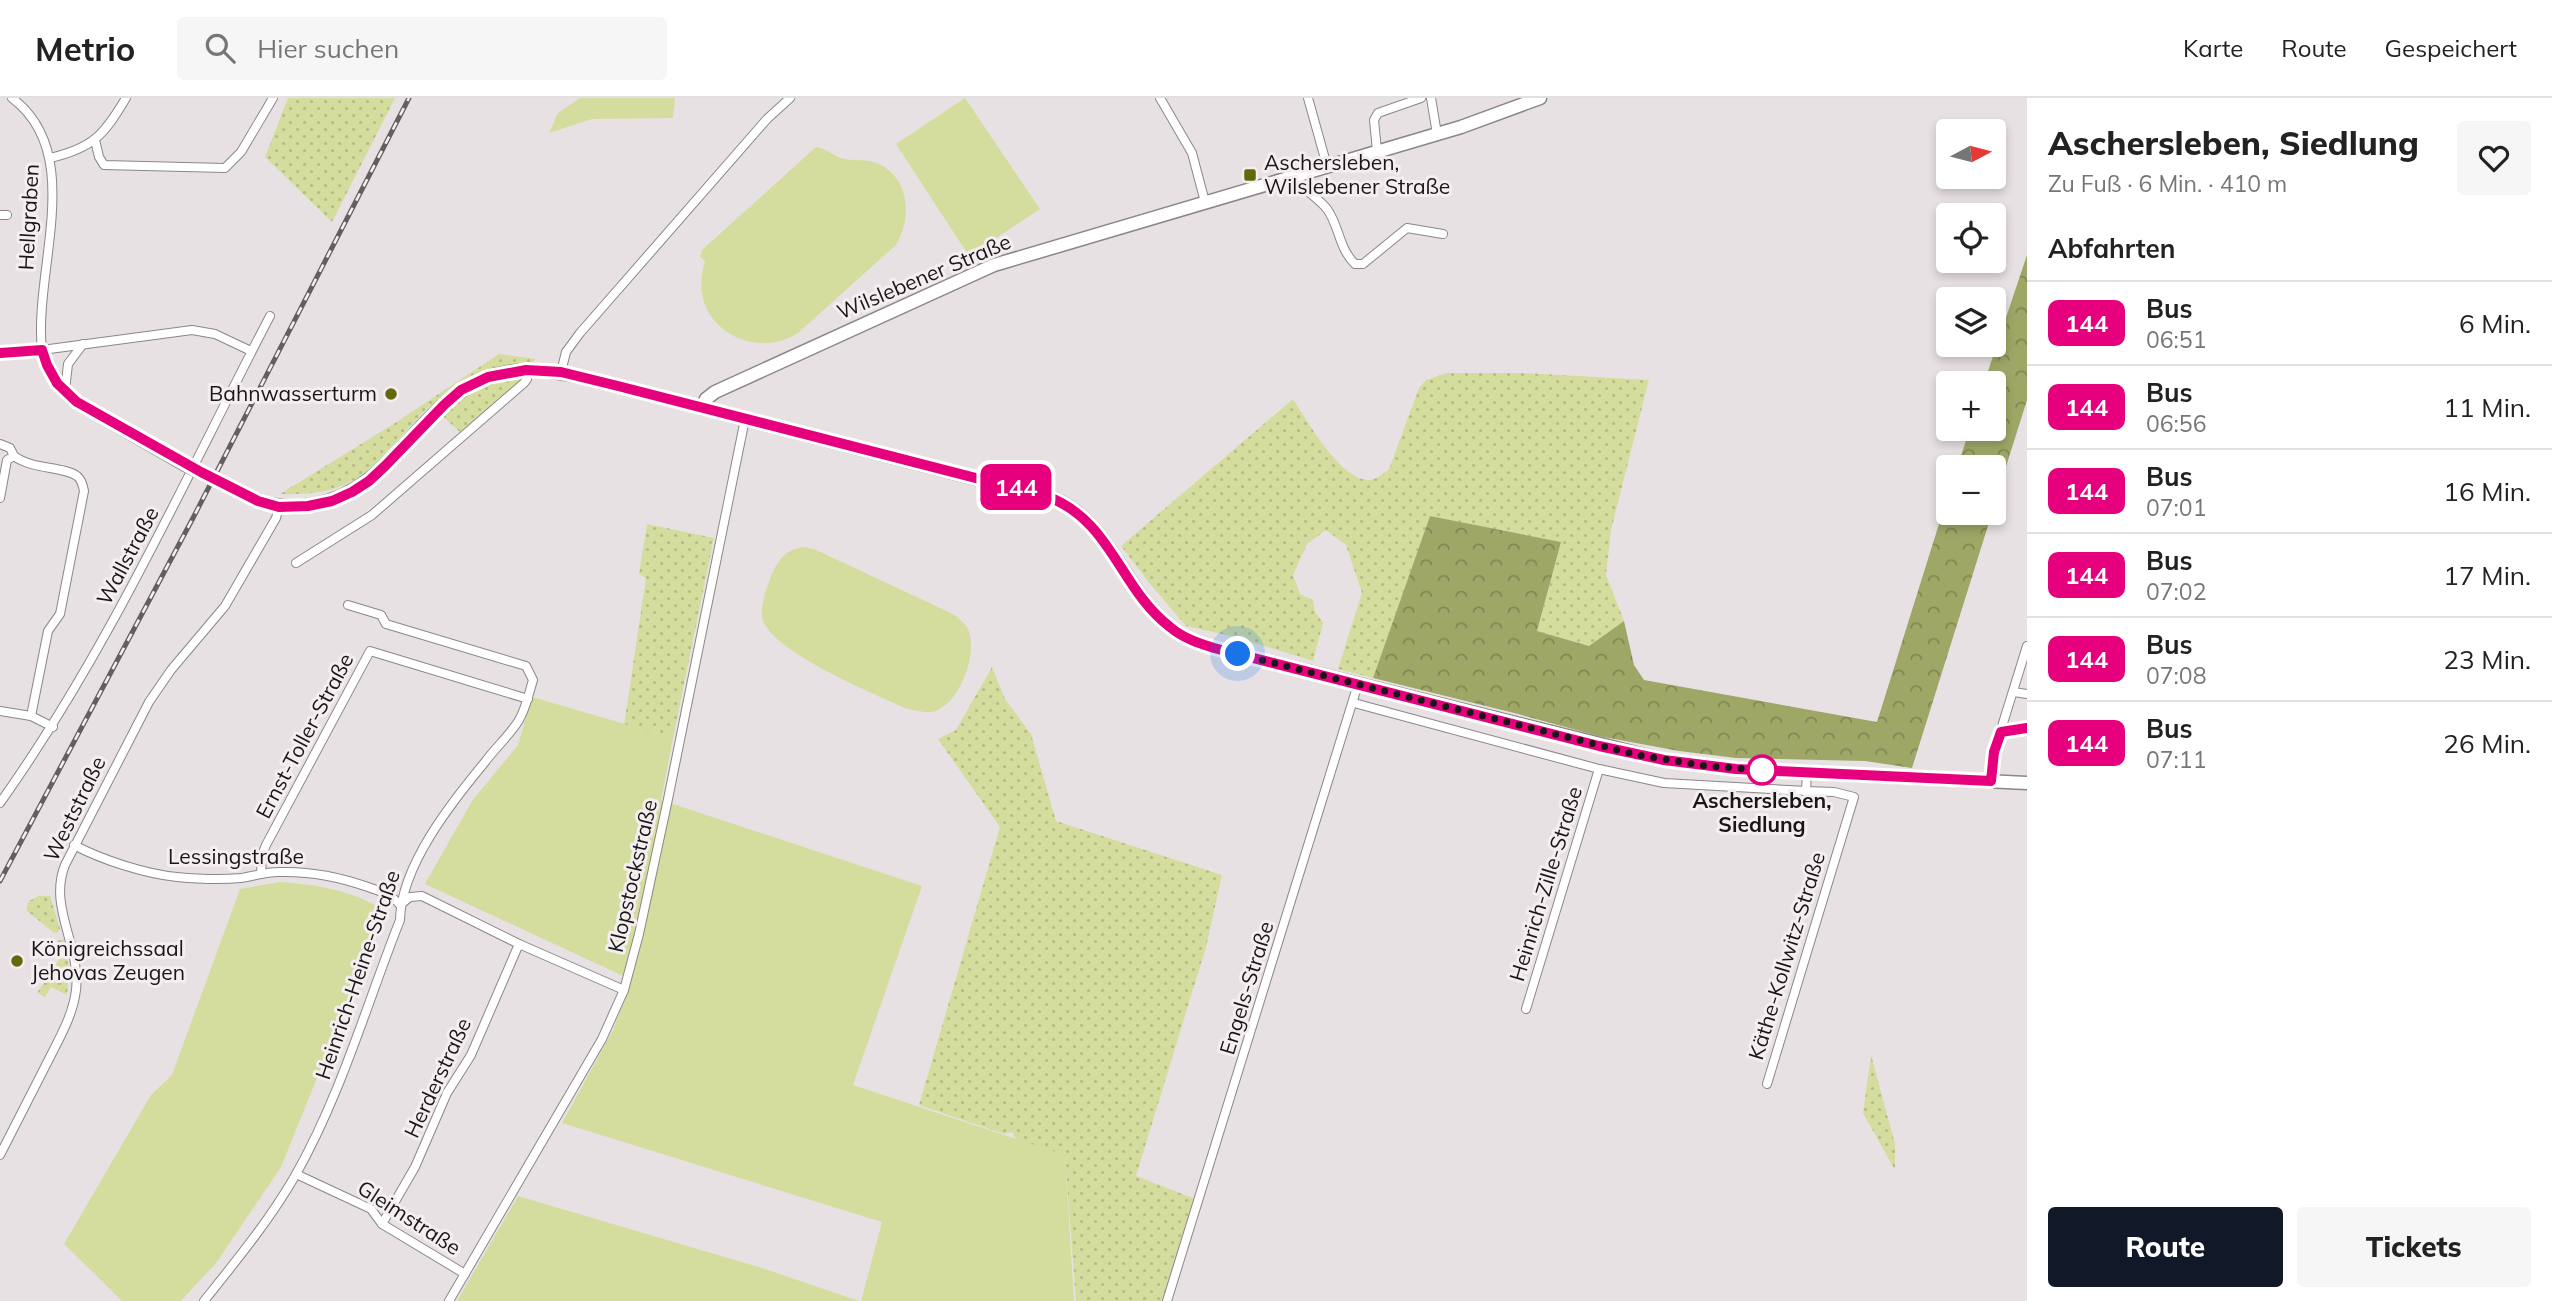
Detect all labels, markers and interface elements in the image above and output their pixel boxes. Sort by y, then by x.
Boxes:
search box [177,17,667,80]
text: Metrio [35,28,135,69]
icon: search [201,29,239,67]
text: Hier suchen [257,32,399,65]
text: Karte [2183,33,2243,63]
text: Route [2281,33,2347,63]
text: Gespeichert [2385,33,2517,63]
north arrow [1936,119,2006,189]
map controls [1936,119,2006,525]
button: heart [2457,121,2531,195]
text: Aschersleben, Siedlung [2048,122,2419,163]
place label: Aschersleben, Wilslebener Straße [1264,149,1450,199]
street label: Hellgraben [12,163,44,271]
marker: Aschersleben, Wilslebener Straße [1242,167,1258,183]
text: Zu Fuß · 6 Min. · 410 m [2048,169,2287,198]
button: locate [1936,203,2006,273]
street label: Wilslebener Straße [833,228,1014,324]
text: Abfahrten [2048,232,2175,265]
button: layers [1936,287,2006,357]
text: Bus [2146,292,2192,325]
text: 6 Min. [2459,307,2531,340]
text: 144 [2065,308,2108,338]
text: 06:51 [2146,325,2206,354]
button: + [1936,371,2006,441]
text: Bus [2146,376,2192,409]
place label: Bahnwasserturm [209,380,377,406]
marker: Bahnwasserturm [383,386,399,402]
text: 11 Min. [2443,391,2531,424]
text: 144 [2065,392,2108,422]
text: 06:56 [2146,409,2206,438]
button: − [1936,455,2006,525]
text: Bus [2146,460,2192,493]
line badge: 144 [976,464,1056,510]
text: 144 [994,472,1038,502]
text: 16 Min. [2443,475,2531,508]
text: 144 [2065,476,2108,506]
text: 07:01 [2146,493,2206,522]
street label: Wallstraße [90,502,164,609]
text: Bus [2146,544,2192,577]
text: 17 Min. [2443,559,2531,592]
text: 144 [2065,560,2108,590]
text: 07:02 [2146,577,2206,606]
text: Bus [2146,628,2192,661]
your location [1220,636,1255,671]
text: 23 Min. [2443,643,2531,676]
text: 144 [2065,644,2108,674]
street label: Ernst-Toller-Straße [250,649,359,823]
text: 07:08 [2146,661,2206,690]
text: Bus [2146,712,2192,745]
text: 26 Min. [2443,727,2531,760]
text: 144 [2065,728,2108,758]
text: 07:11 [2146,745,2206,774]
street label: Weststraße [37,752,111,865]
marker: Aschersleben, Siedlung [1747,755,1777,785]
street label: Heinrich-Zille-Straße [1503,783,1587,984]
place label: Aschersleben, Siedlung [1693,787,1831,837]
street label: Klopstockstraße [602,797,662,955]
street label: Lessingstraße [168,843,304,869]
street label: Käthe-Kollwitz-Straße [1742,849,1830,1063]
street label: Heinrich-Heine-Straße [309,867,405,1083]
street label: Engels-Straße [1213,918,1279,1057]
place label: Königreichssaal Jehovas Zeugen [31,935,185,985]
marker: Königreichssaal Jehovas Zeugen [9,953,25,969]
street label: Herderstraße [398,1014,476,1142]
street label: Gleimstraße [353,1174,466,1260]
button: Route [2048,1207,2283,1287]
button: Tickets [2297,1207,2531,1287]

